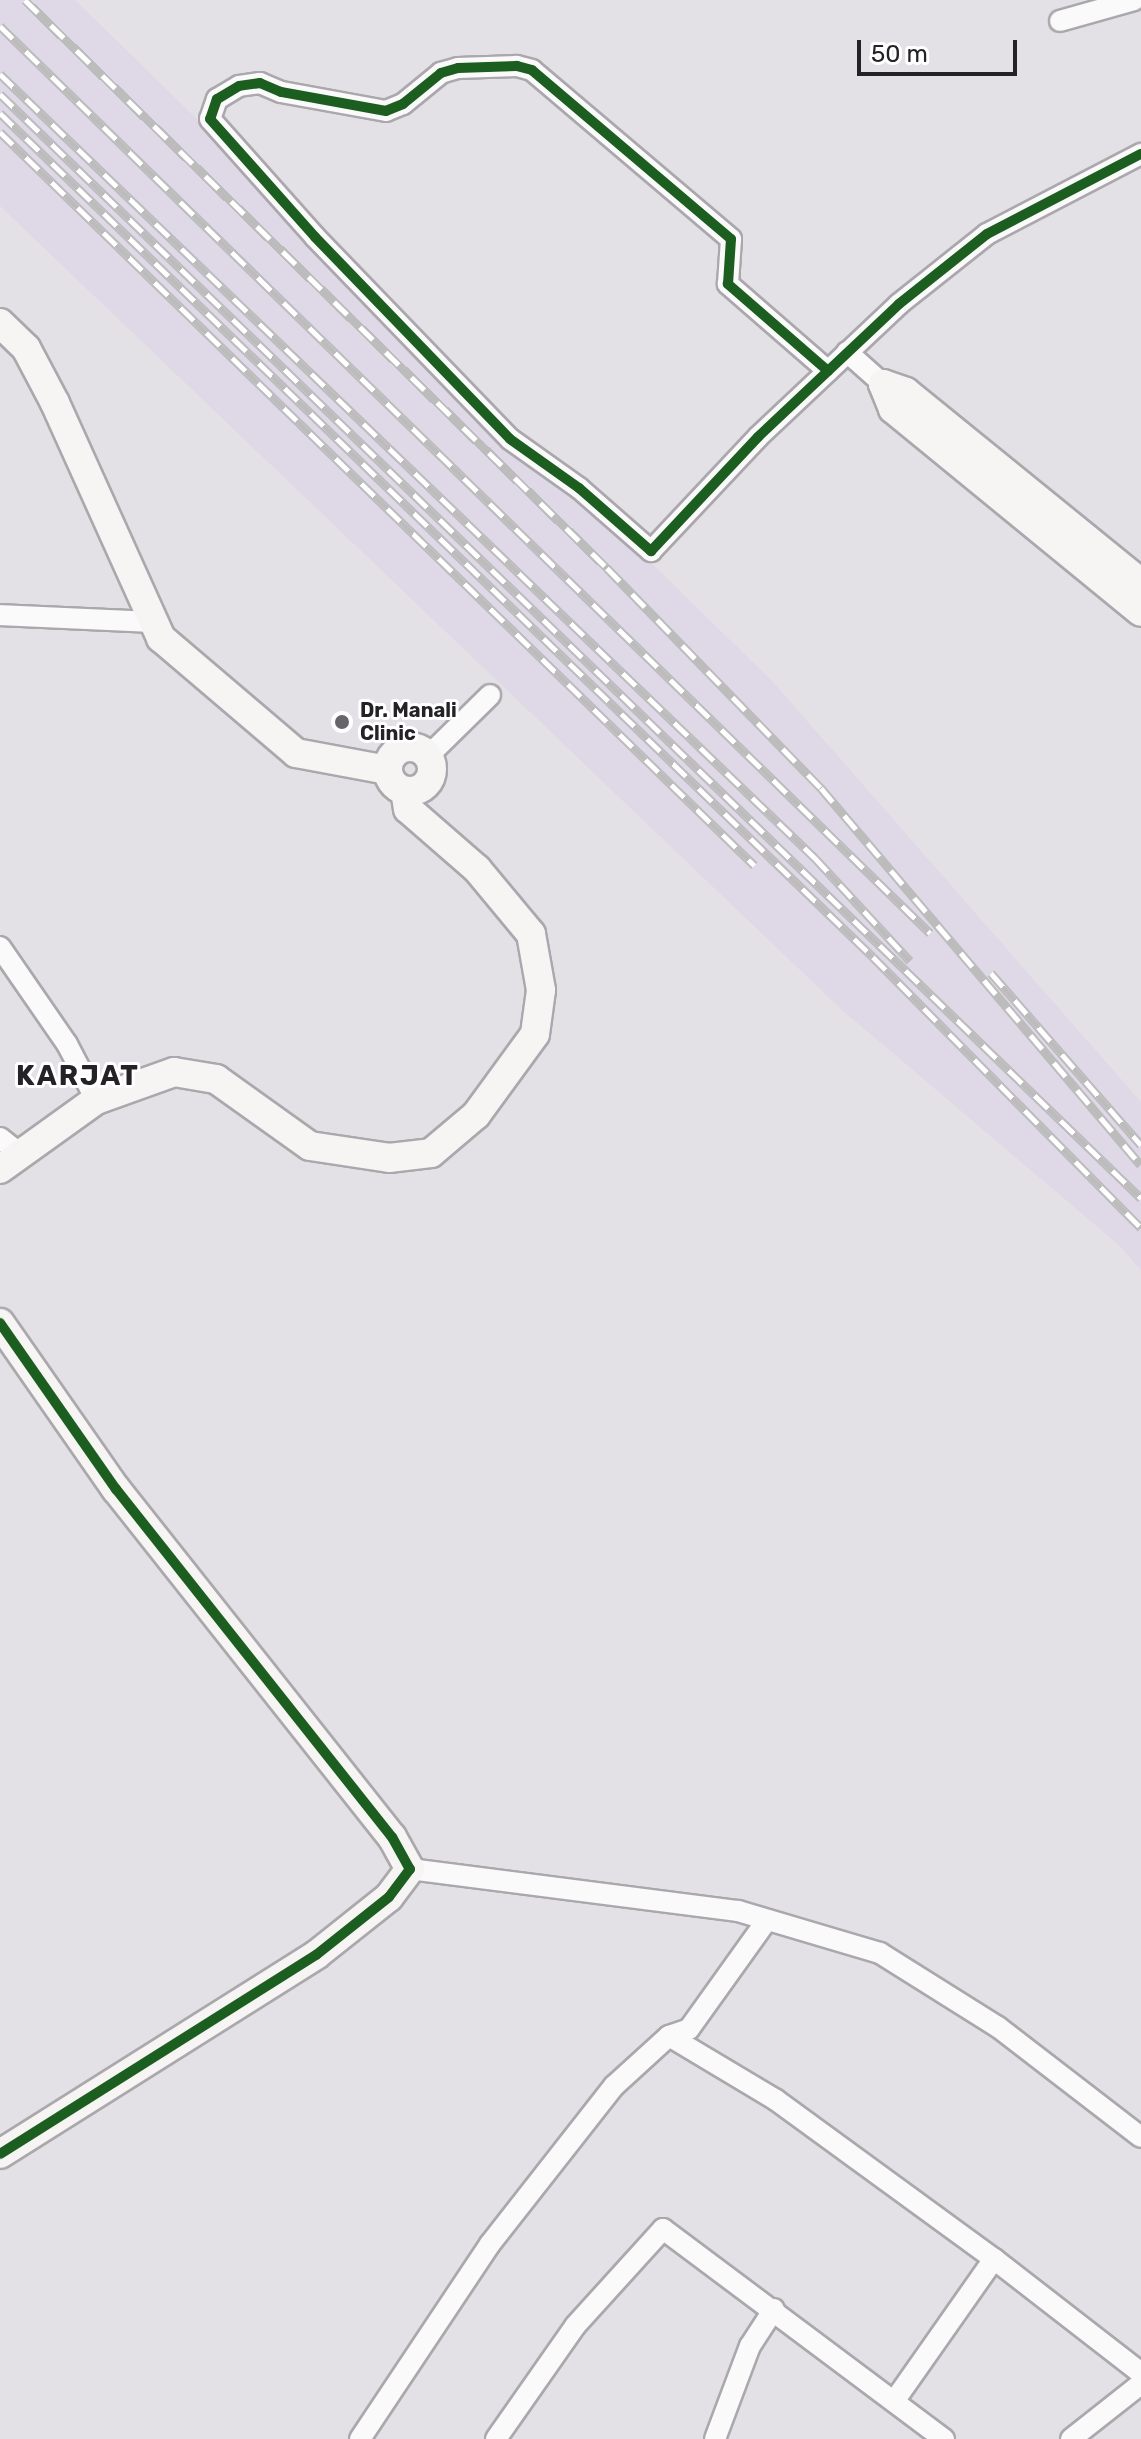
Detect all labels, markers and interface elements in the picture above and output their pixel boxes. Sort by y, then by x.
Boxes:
scale bar [861,24,1021,74]
text: 50 m [871,40,928,68]
place label: Dr. Manali Clinic [360,698,457,745]
marker: Dr. Manali Clinic [331,711,353,733]
district label: KARJAT [16,1059,140,1093]

